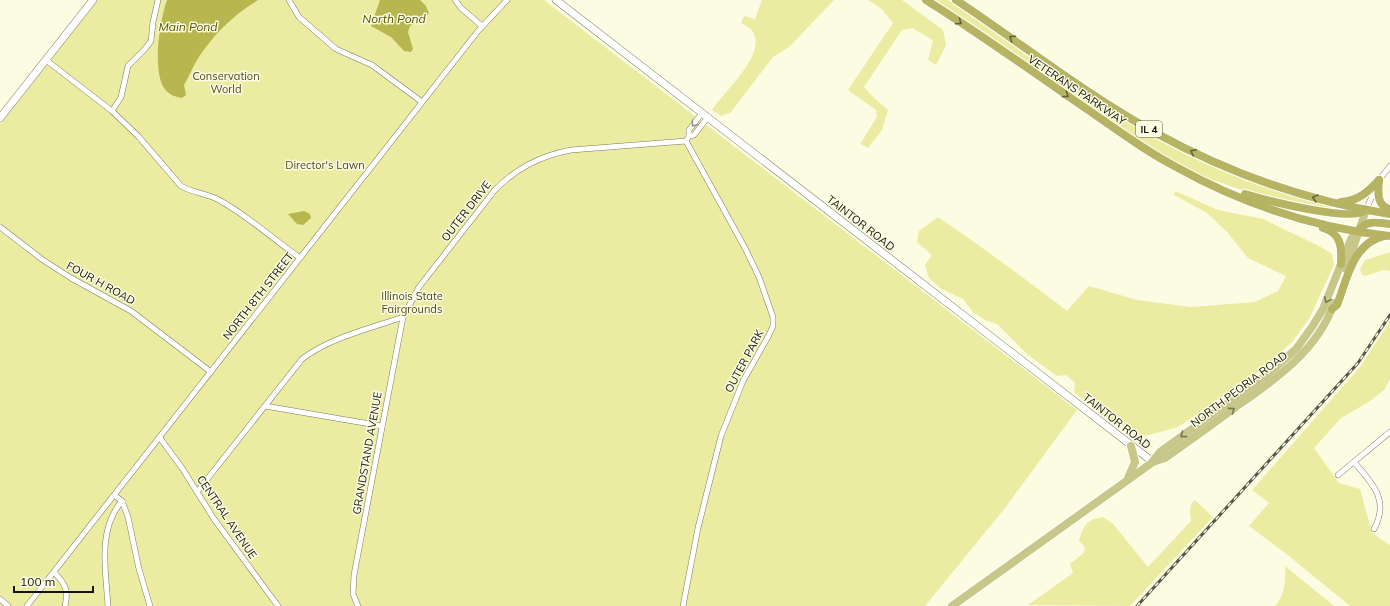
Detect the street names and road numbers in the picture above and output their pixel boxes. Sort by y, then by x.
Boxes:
street label: VETERANS PARKWAY [1025,52,1129,128]
road number: IL 4 [1136,121,1162,137]
street label: OUTER DRIVE [438,178,494,244]
street label: TAINTOR ROAD [824,192,898,254]
street label: NORTH 8TH STREET [220,249,297,342]
street label: FOUR H ROAD [64,258,138,308]
street label: OUTER PARK [722,326,767,395]
street label: NORTH PEORIA ROAD [1188,348,1290,430]
street label: TAINTOR ROAD [1080,390,1154,452]
street label: GRANDSTAND AVENUE [349,391,385,515]
street label: CENTRAL AVENUE [194,473,260,561]

